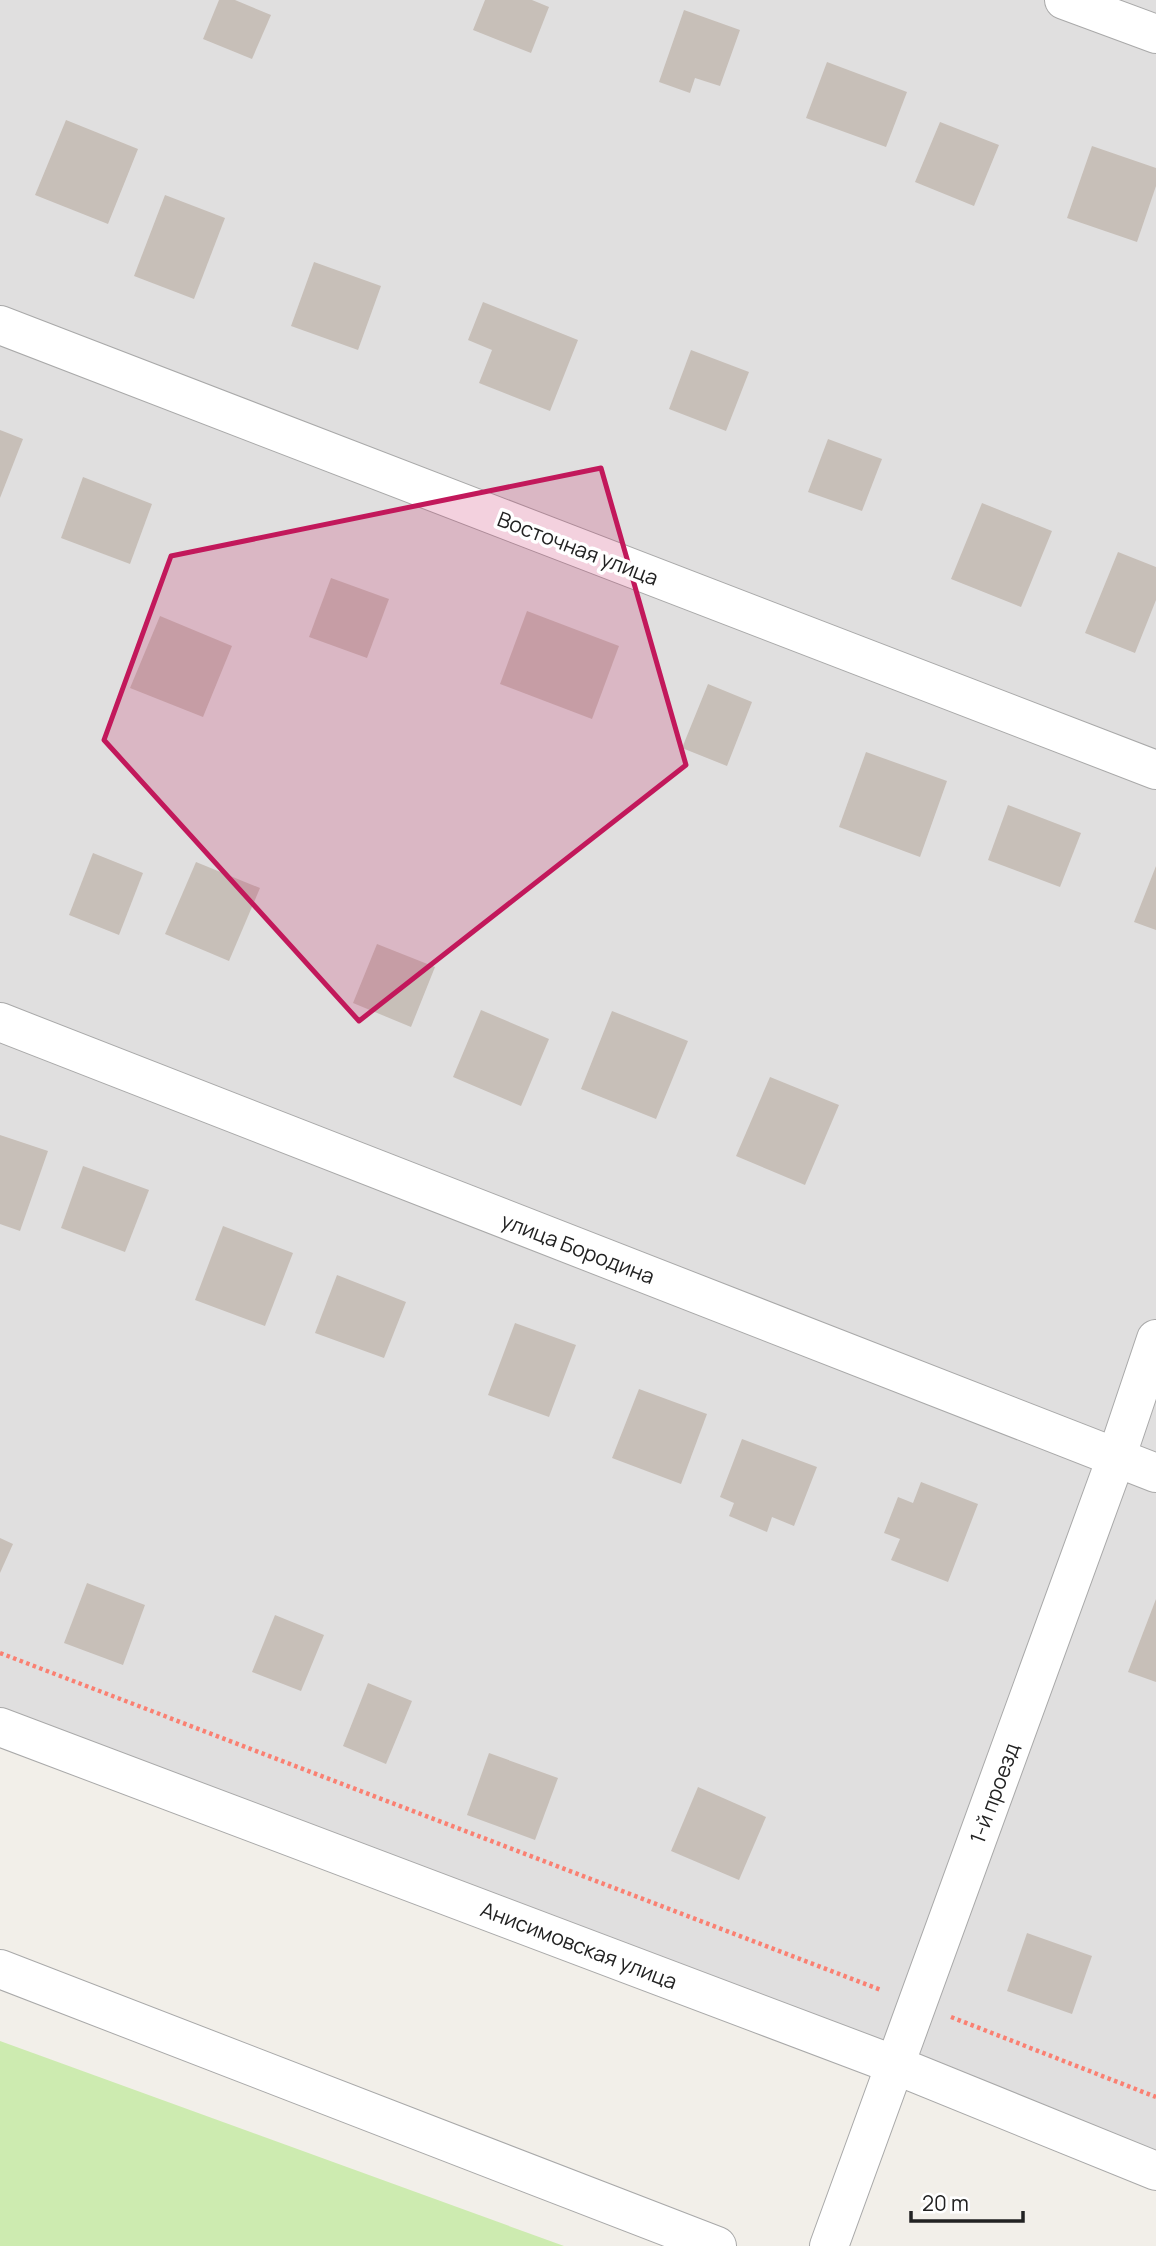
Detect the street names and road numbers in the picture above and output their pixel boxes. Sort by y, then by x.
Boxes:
street label: Восточная улица [494,504,662,592]
street label: улица Бородина [497,1206,659,1290]
street label: 1-й проезд [963,1739,1025,1847]
street label: Анисимовская улица [477,1895,681,1995]

